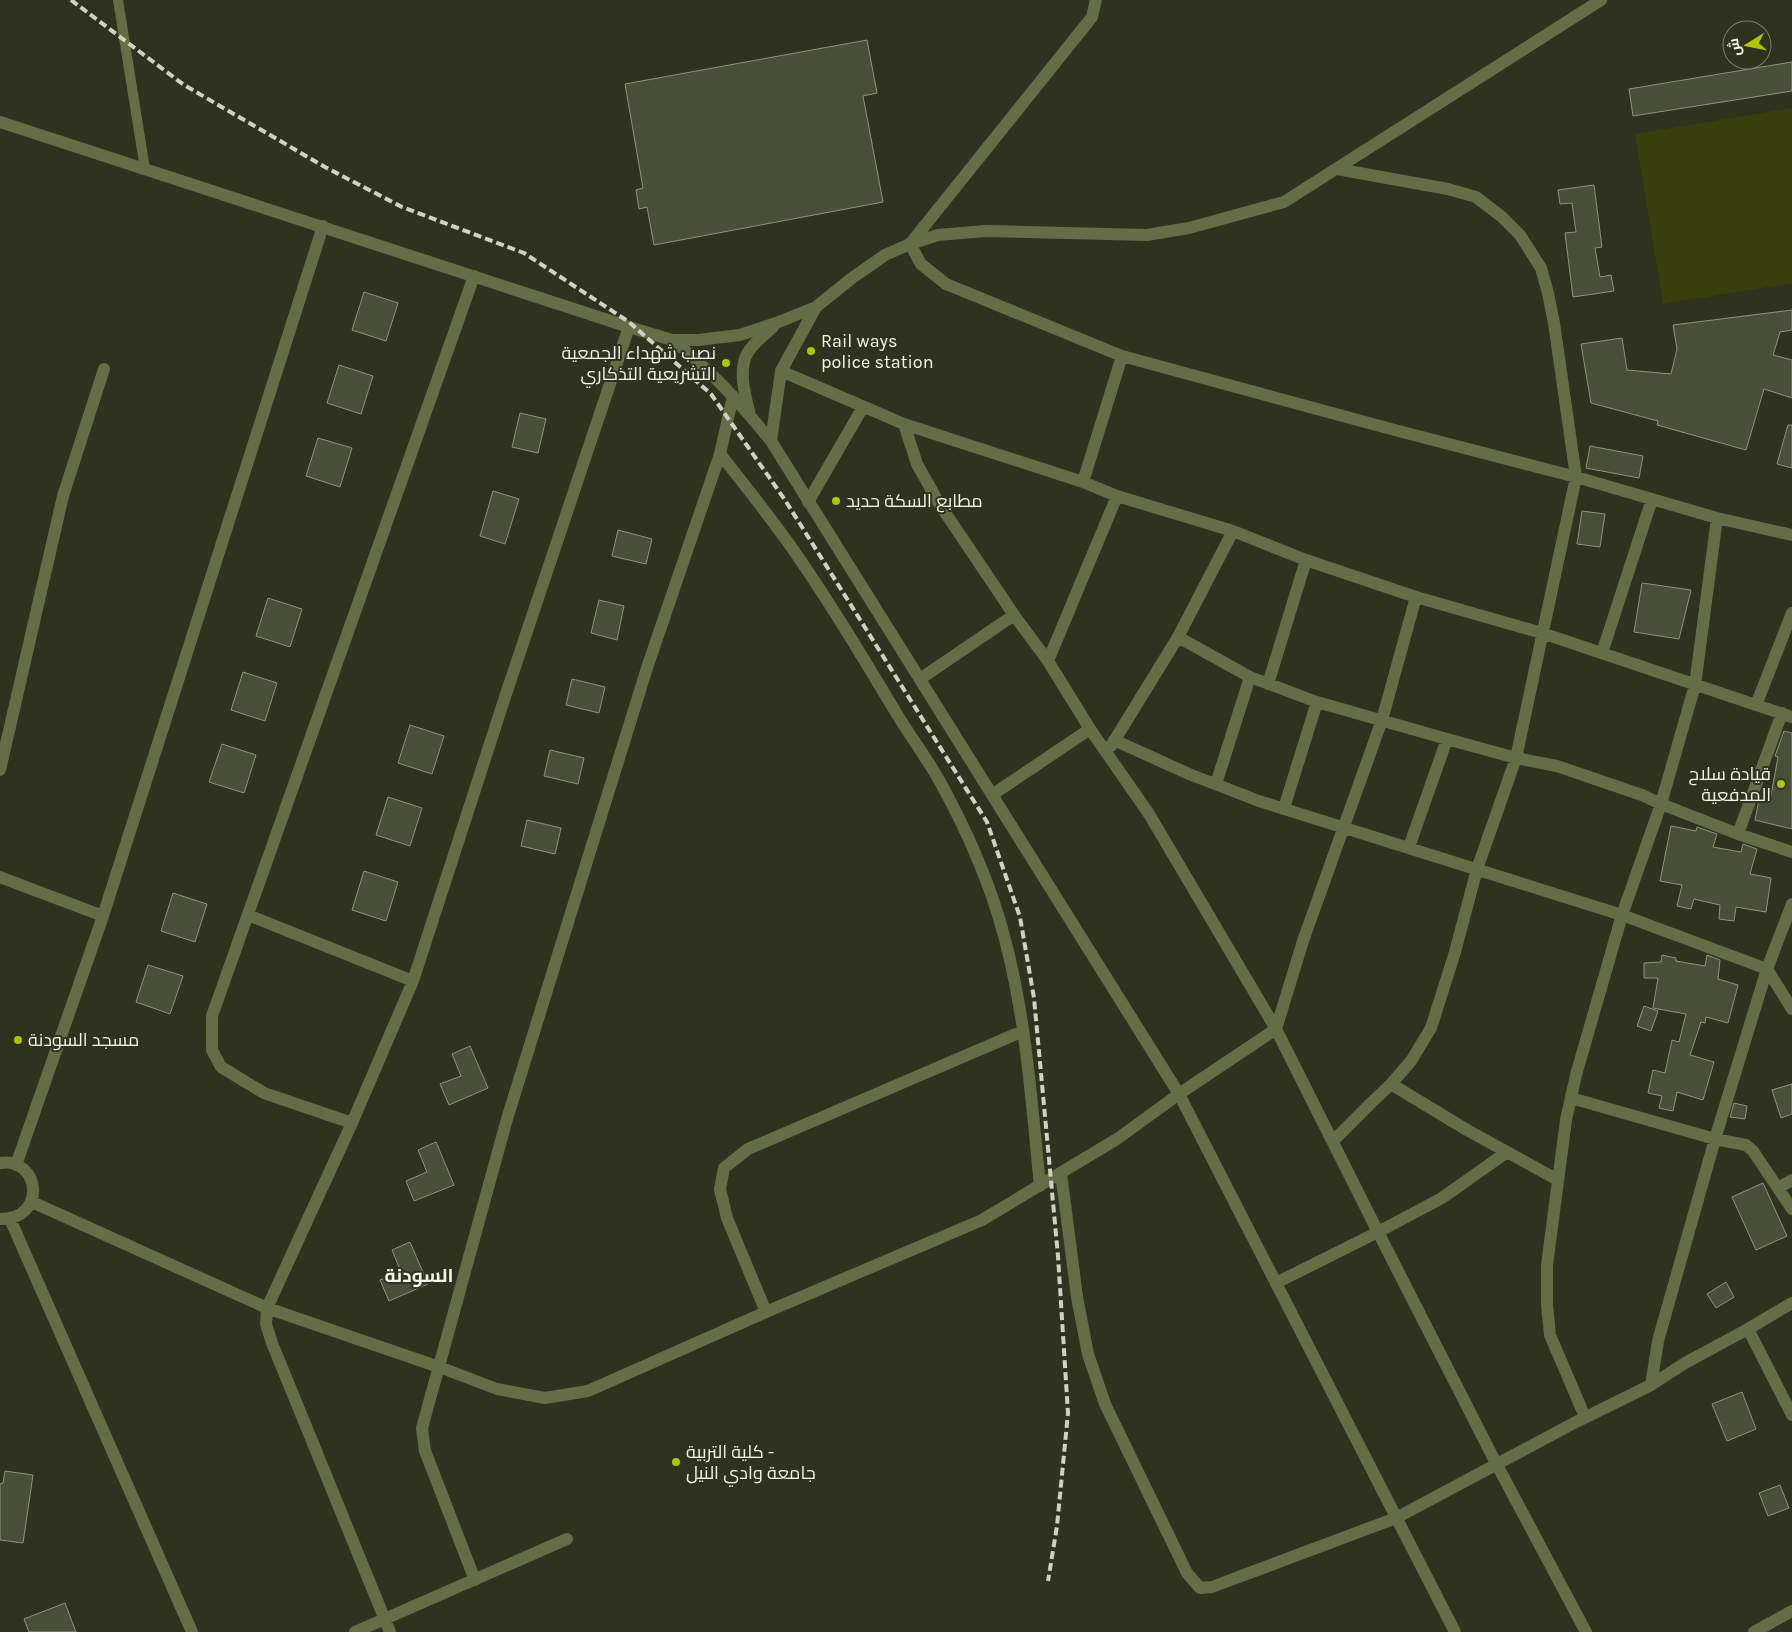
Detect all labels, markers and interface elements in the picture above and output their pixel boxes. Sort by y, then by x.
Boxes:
north arrow [1722,20,1772,70]
text: ش [1725,37,1745,57]
place label: Rail ways police station [821,330,934,373]
place label: نصب شهداء الجمعية التشريعية التذكاري [562,342,716,388]
marker: Rail ways police station [805,345,817,357]
marker: نصب شهداء الجمعية التشريعية التذكاري [720,357,732,369]
place label: مطابع السكة حديد [846,490,983,513]
marker: مطابع السكة حديد [830,495,842,507]
place label: قيادة سلاح المدفعية [1689,763,1771,806]
marker: قيادة سلاح المدفعية [1775,778,1787,790]
place label: مسجد السودنة [28,1029,139,1051]
marker: مسجد السودنة [12,1034,24,1046]
district label: السودنة [385,1265,453,1287]
place label: كلية التربية - جامعة وادي النيل [686,1441,816,1487]
marker: كلية التربية - جامعة وادي النيل [670,1456,682,1468]

